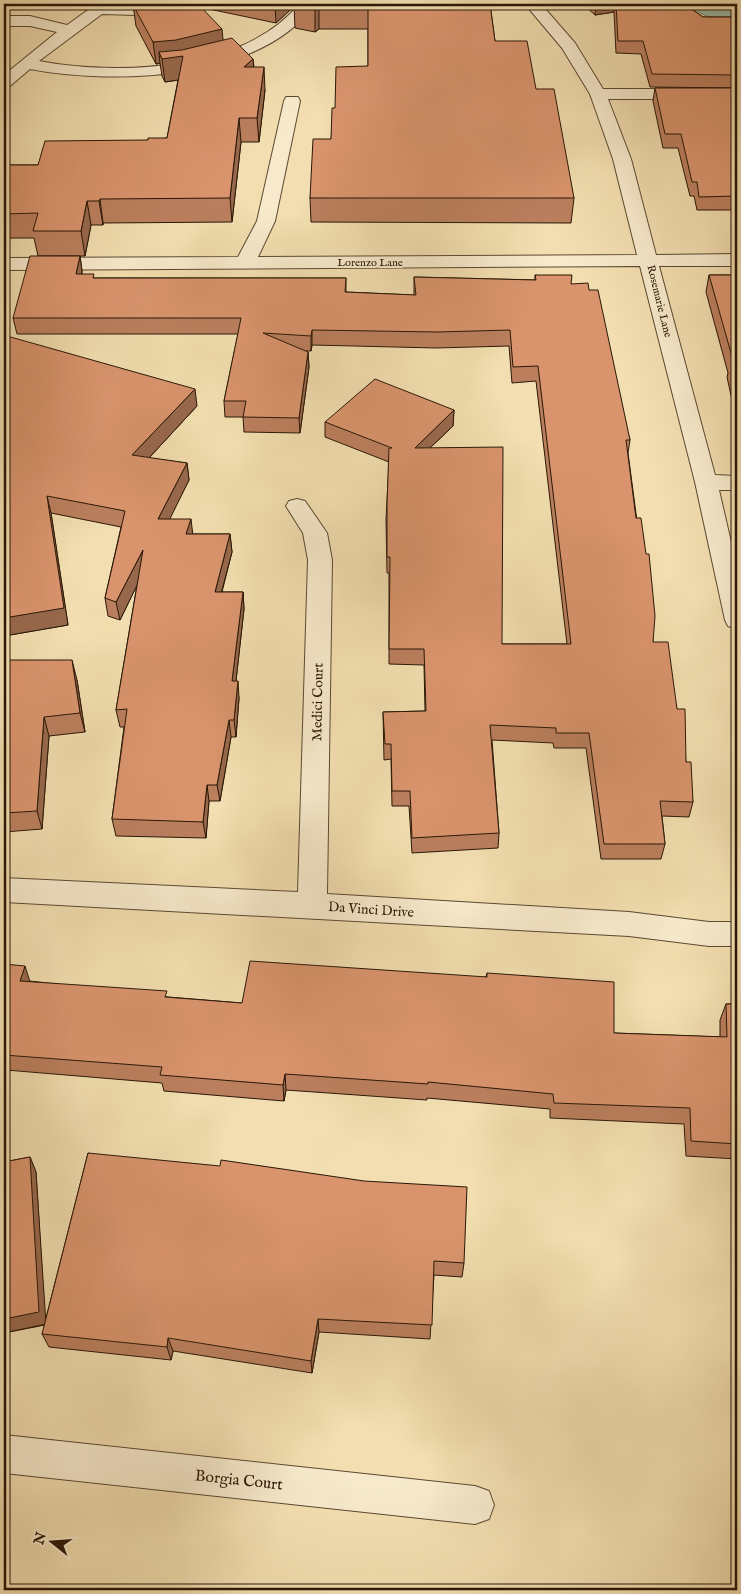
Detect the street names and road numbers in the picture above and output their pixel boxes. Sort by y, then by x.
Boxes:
street label: Lorenzo Lane [337,256,403,270]
street label: Rosemarie Lane [643,264,675,339]
street label: Medici Court [308,663,328,741]
street label: Da Vinci Drive [327,898,415,922]
street label: Borgia Court [194,1466,284,1496]

